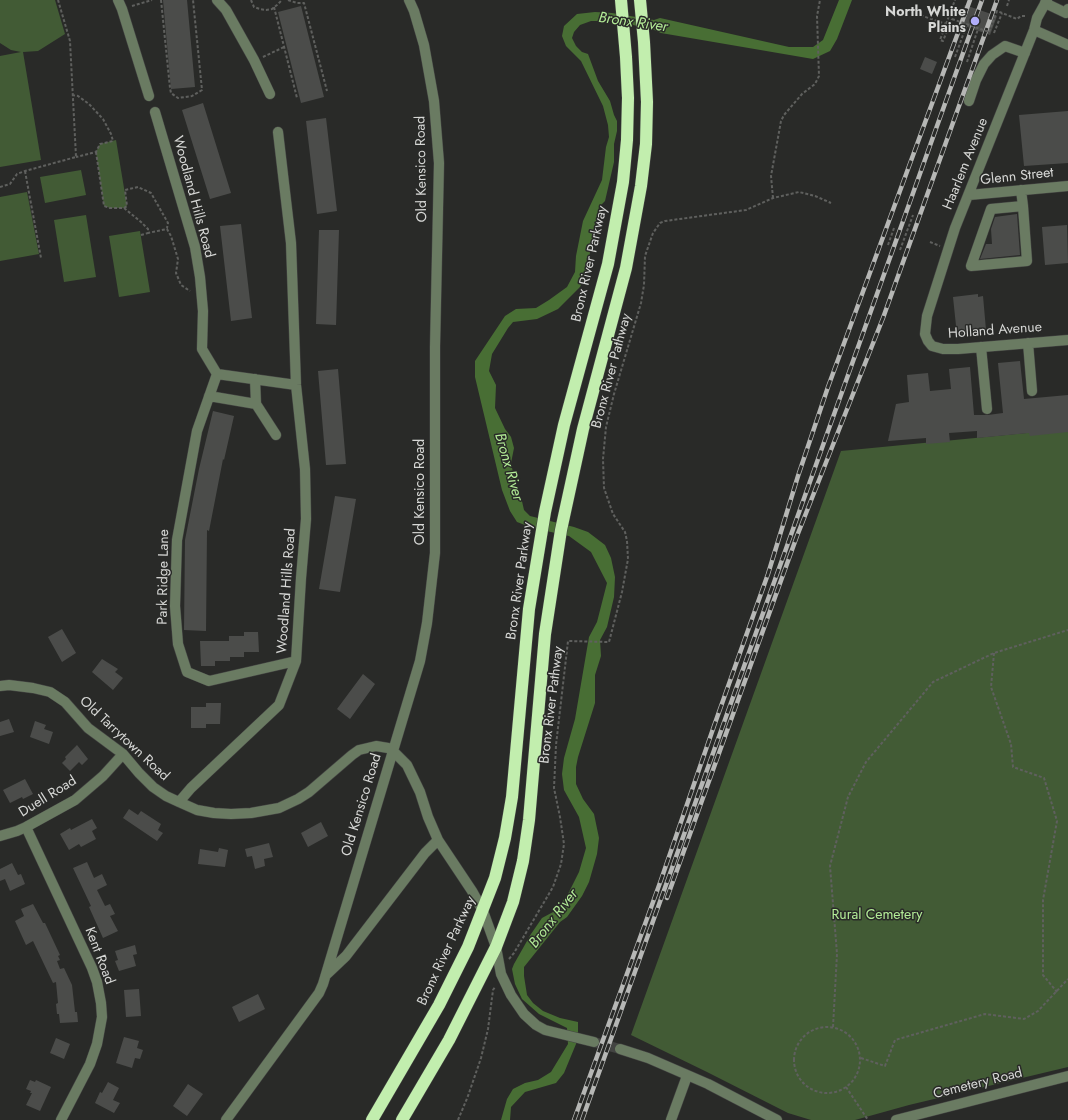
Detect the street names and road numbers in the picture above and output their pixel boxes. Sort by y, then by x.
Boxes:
street label: Old Kensico Road [413,116,431,222]
street label: Haarlem Avenue [940,116,992,212]
street label: Woodland Hills Road [169,134,217,260]
street label: Glenn Street [980,165,1054,189]
street label: Bronx River Parkway [568,204,612,324]
street label: Bronx River Pathway [589,312,635,430]
street label: Holland Avenue [948,319,1042,343]
street label: Old Kensico Road [413,439,429,545]
street label: Bronx River Parkway [503,521,537,641]
street label: Woodland Hills Road [274,528,300,654]
street label: Park Ridge Lane [155,529,173,625]
street label: Bronx River Pathway [536,645,568,765]
street label: Old Tarrytown Road [76,693,172,785]
street label: Old Kensico Road [338,752,386,858]
street label: Duell Road [16,773,80,821]
street label: Bronx River Parkway [414,894,480,1008]
street label: Kent Road [80,925,118,987]
street label: Cemetery Road [932,1065,1024,1103]

